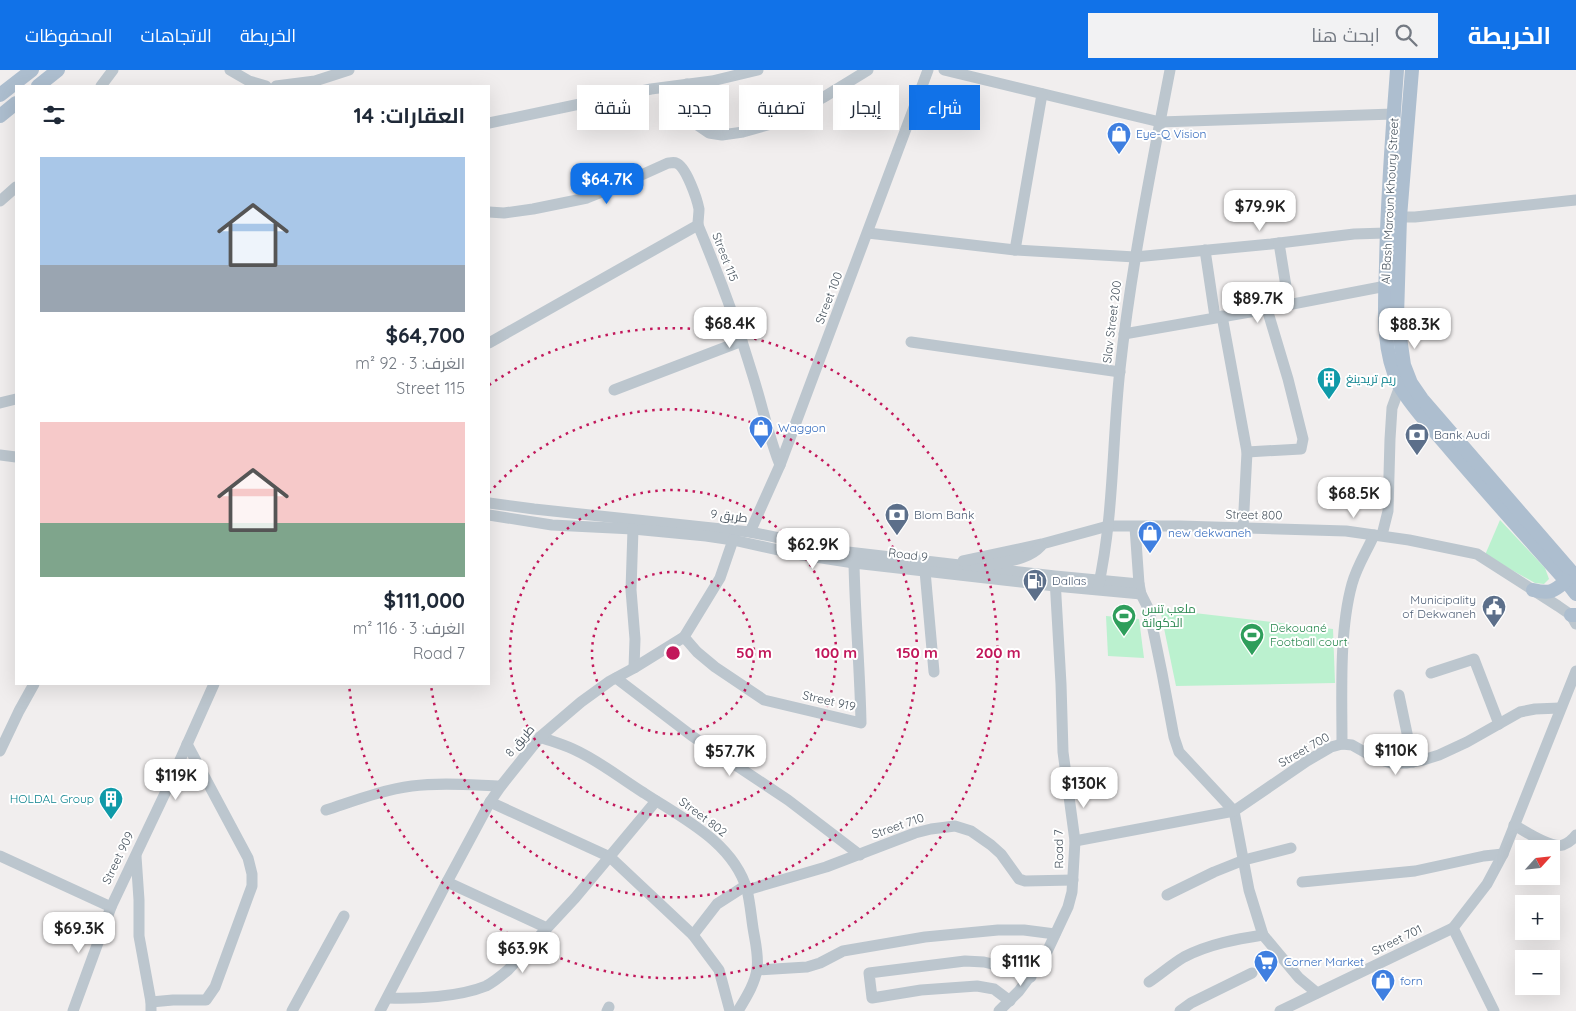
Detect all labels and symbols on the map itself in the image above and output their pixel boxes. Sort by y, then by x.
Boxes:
street label: Al Bash Maroun Khoury Street [1378,117,1401,285]
shop icon: Eye-Q Vision [1106,121,1132,155]
place label: Eye-Q Vision [1136,126,1206,141]
pin: $64.7K [566,162,648,205]
pin: $79.9K [1219,190,1301,232]
street label: Street 115 [709,230,742,284]
street label: Street 100 [812,270,845,326]
street label: Slav Street 200 [1099,280,1124,364]
pin: $89.7K [1217,282,1299,324]
pin: $68.4K [689,306,771,349]
pin: $88.3K [1374,308,1456,350]
building icon: ريم تريدينغ [1316,366,1342,400]
place label: ريم تريدينغ [1346,371,1396,387]
shop icon: Waggon [748,415,774,449]
place label: Waggon [778,420,826,435]
bank icon: Bank Audi [1404,422,1430,456]
place label: Bank Audi [1434,427,1490,442]
pin: $68.5K [1313,476,1395,519]
bank icon: Blom Bank [884,502,910,536]
street label: 9 طريق [710,506,749,525]
place label: Blom Bank [914,507,974,522]
street label: Street 800 [1225,507,1283,522]
shop icon: new dekwaneh [1137,520,1163,554]
place label: new dekwaneh [1168,525,1251,540]
pin: $62.9K [772,528,854,570]
street label: Road 9 [887,545,929,564]
fuel station icon: Dallas [1022,568,1048,602]
place label: Dallas [1052,573,1087,588]
place label: Municipality of Dekwaneh [1402,592,1476,621]
public building icon: Municipality of Dekwaneh [1481,594,1507,628]
place label: ملعب تنس الدكوانة [1142,601,1196,630]
sports icon: ملعب تنس الدكوانة [1111,603,1137,637]
place label: Dekouané Football court [1270,620,1348,649]
sports icon: Dekouané Football court [1239,622,1265,656]
text: 50 m [736,643,772,662]
text: 100 m [815,643,857,662]
text: 150 m [896,643,938,662]
text: 200 m [976,643,1021,662]
centre of rings [664,644,682,662]
street label: Street 919 [801,687,857,714]
street label: طريق 8 [502,722,538,760]
street label: Street 700 [1276,729,1332,770]
pin: $57.7K [689,734,771,777]
pin: $110K [1361,734,1431,776]
pin: $119K [141,758,211,801]
pin: $130K [1049,766,1119,809]
building icon: HOLDAL Group [98,786,124,820]
place label: HOLDAL Group [10,791,94,806]
street label: Street 802 [676,794,731,840]
street label: Street 710 [870,810,926,841]
street label: Street 909 [98,829,137,887]
street label: Road 7 [1051,829,1066,869]
north arrow [1515,840,1560,885]
pin: $69.3K [38,912,120,954]
street label: Street 701 [1369,921,1424,958]
pin: $63.9K [482,932,564,974]
pin: $111K [986,944,1056,987]
supermarket icon: Corner Market [1253,949,1279,983]
place label: Corner Market [1284,954,1364,969]
shop icon: forn [1370,968,1396,1002]
place label: forn [1400,973,1423,988]

